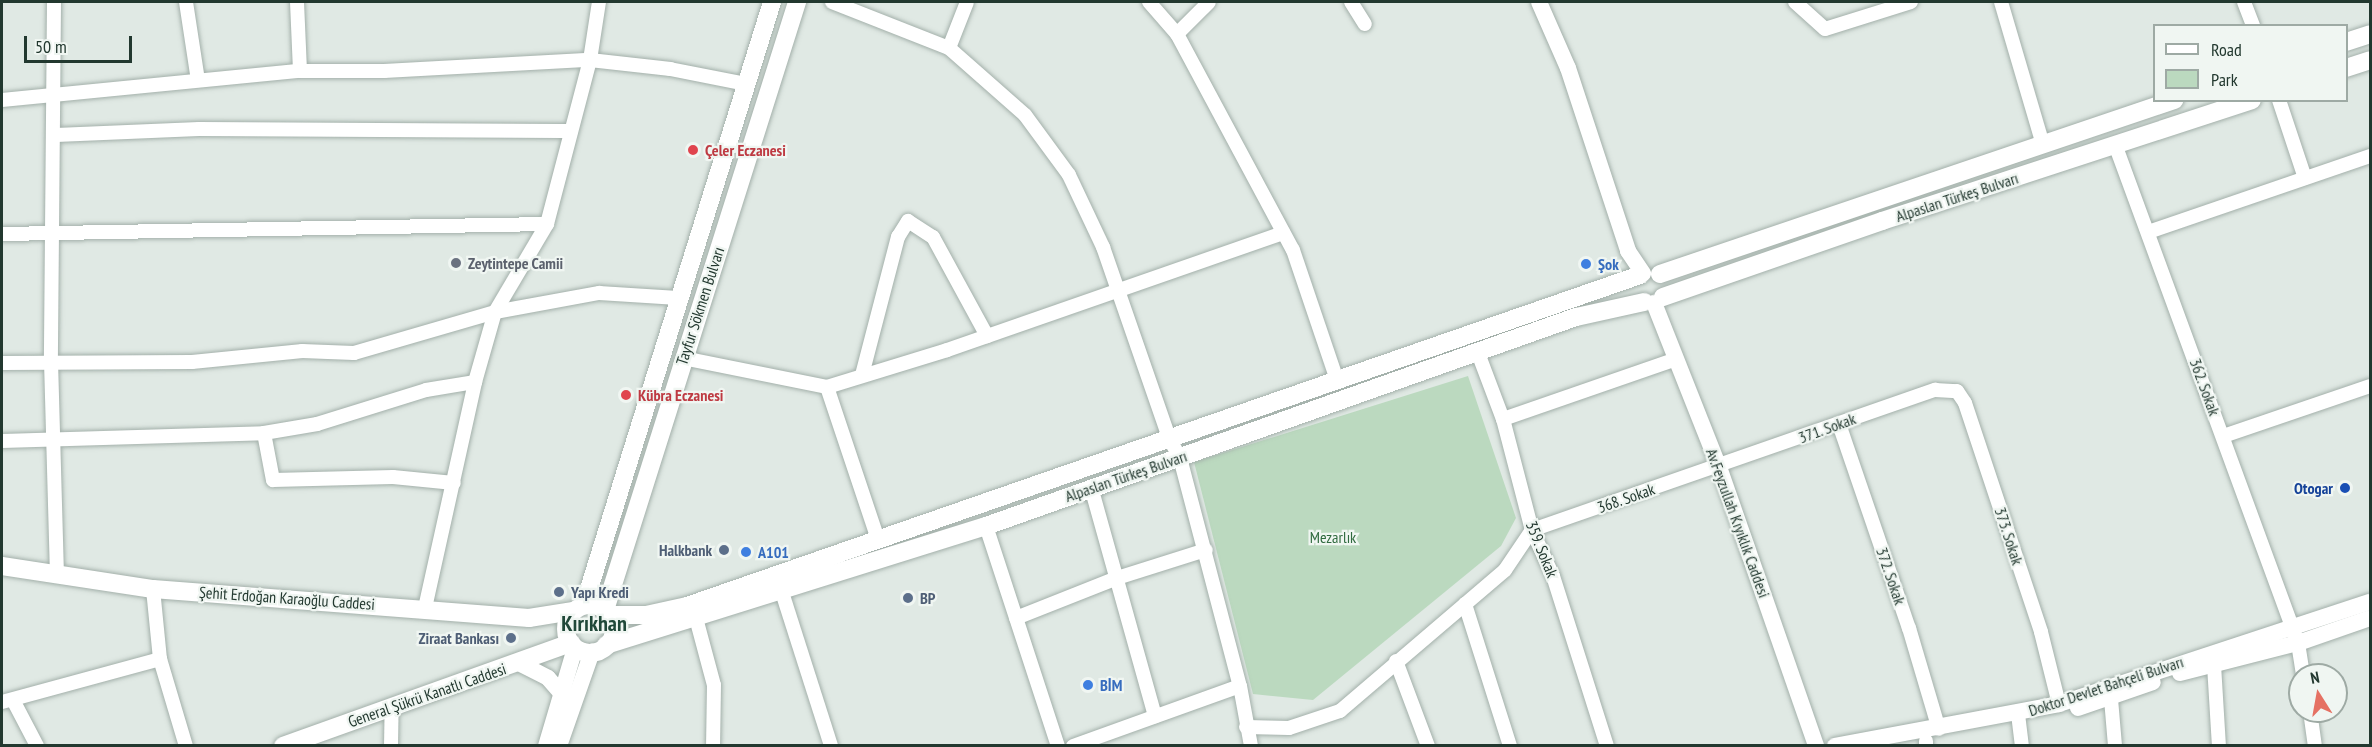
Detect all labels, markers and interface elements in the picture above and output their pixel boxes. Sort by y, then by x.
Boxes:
scale bar [27,24,135,62]
legend [2153,24,2348,102]
text: 50 m [35,35,67,58]
text: Road [2211,38,2242,61]
text: Park [2211,68,2238,91]
place label: Çeler Eczanesi [705,140,786,160]
marker: Çeler Eczanesi [686,143,700,157]
street label: Alpaslan Türkeş Bulvarı [1893,168,2021,226]
street label: Tayfur Sökmen Bulvarı [672,244,728,368]
place label: Zeytintepe Camii [468,253,563,273]
place label: Şok [1598,254,1619,274]
marker: Zeytintepe Camii [449,256,463,270]
marker: Şok [1579,257,1593,271]
street label: 362. Sokak [2186,355,2224,419]
place label: Kübra Eczanesi [638,385,723,405]
marker: Kübra Eczanesi [619,388,633,402]
street label: 371. Sokak [1795,409,1859,447]
street label: Alpaslan Türkeş Bulvarı [1062,446,1190,506]
street label: Av.Feyzullah Kıyıklık Caddesi [1702,446,1774,600]
place label: Otogar [2294,478,2333,498]
street label: 368. Sokak [1594,479,1658,517]
marker: Otogar [2338,481,2352,495]
street label: 373. Sokak [1991,504,2027,568]
street label: 359. Sokak [1522,517,1562,581]
park label: Mezarlık [1310,527,1356,547]
place label: Halkbank [659,540,712,560]
place label: A101 [758,542,789,562]
marker: Halkbank [717,543,731,557]
street label: 372. Sokak [1872,544,1910,608]
marker: A101 [739,545,753,559]
street label: Şehit Erdoğan Karaoğlu Caddesi [199,582,375,614]
place label: Yapı Kredi [571,582,629,602]
marker: Yapı Kredi [552,585,566,599]
place label: BP [920,588,935,608]
marker: BP [901,591,915,605]
district label: Kırıkhan [561,611,627,637]
place label: Ziraat Bankası [418,628,499,648]
marker: Ziraat Bankası [504,631,518,645]
street label: Doktor Devlet Bahçeli Bulvarı [2026,652,2186,720]
street label: General Şükrü Kanatlı Caddesi [345,659,509,731]
north arrow [2288,663,2348,723]
text: N [2309,667,2321,688]
place label: BİM [1100,675,1122,695]
marker: BİM [1081,678,1095,692]

